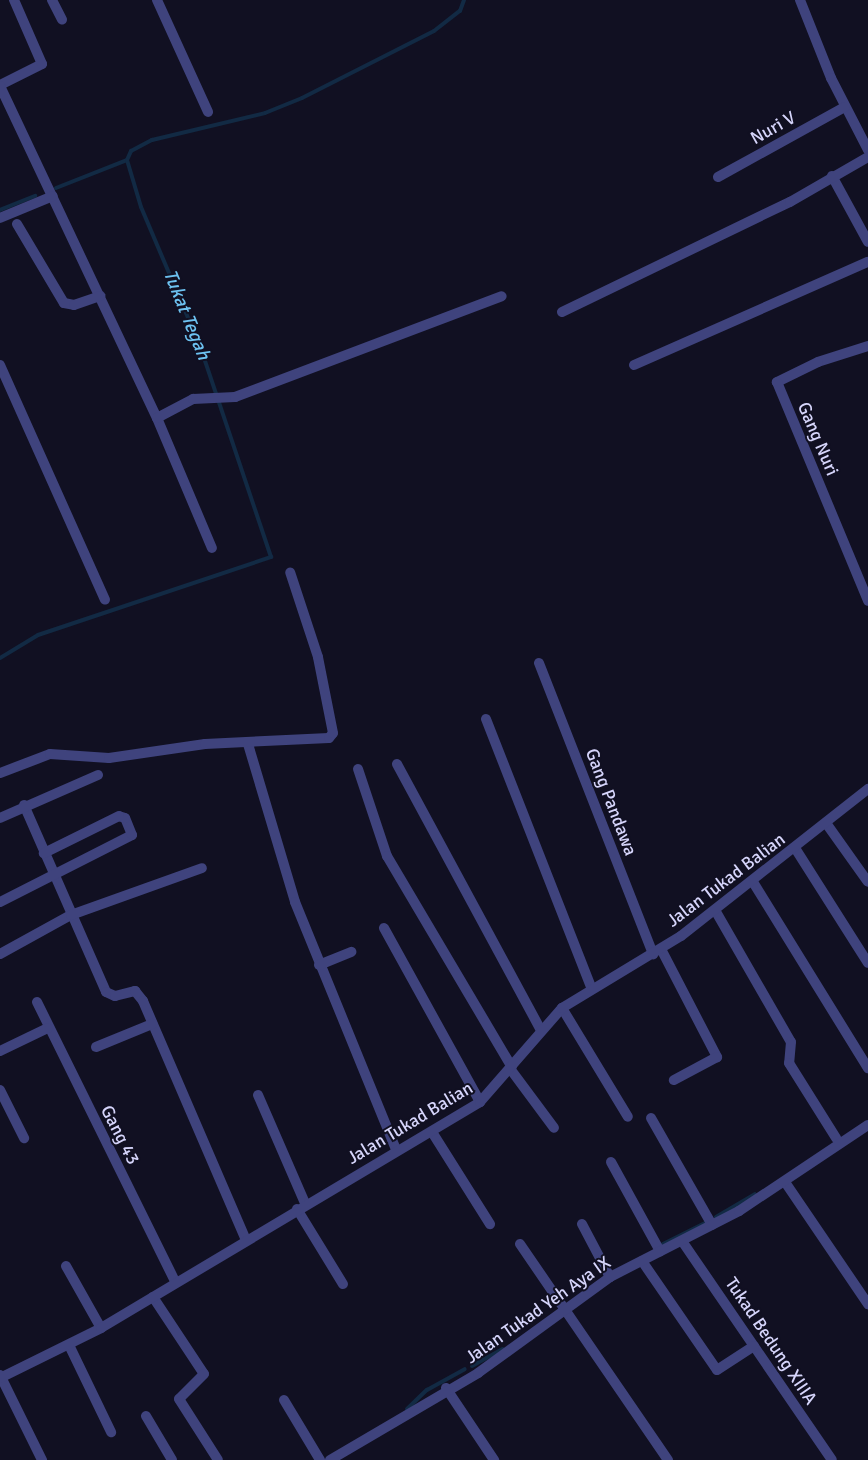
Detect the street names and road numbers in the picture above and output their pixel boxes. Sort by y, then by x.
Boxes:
street label: Nuri V [747,107,799,149]
street label: Gang Nuri [793,399,843,479]
street label: Gang Pandawa [581,745,641,859]
street label: Jalan Tukad Balian [662,828,790,932]
street label: Jalan Tukad Balian [343,1077,477,1169]
street label: Gang 43 [96,1102,144,1168]
street label: Jalan Tukad Yeh Aya IX [461,1252,615,1368]
street label: Tukad Bedung XIIIA [720,1273,822,1409]

